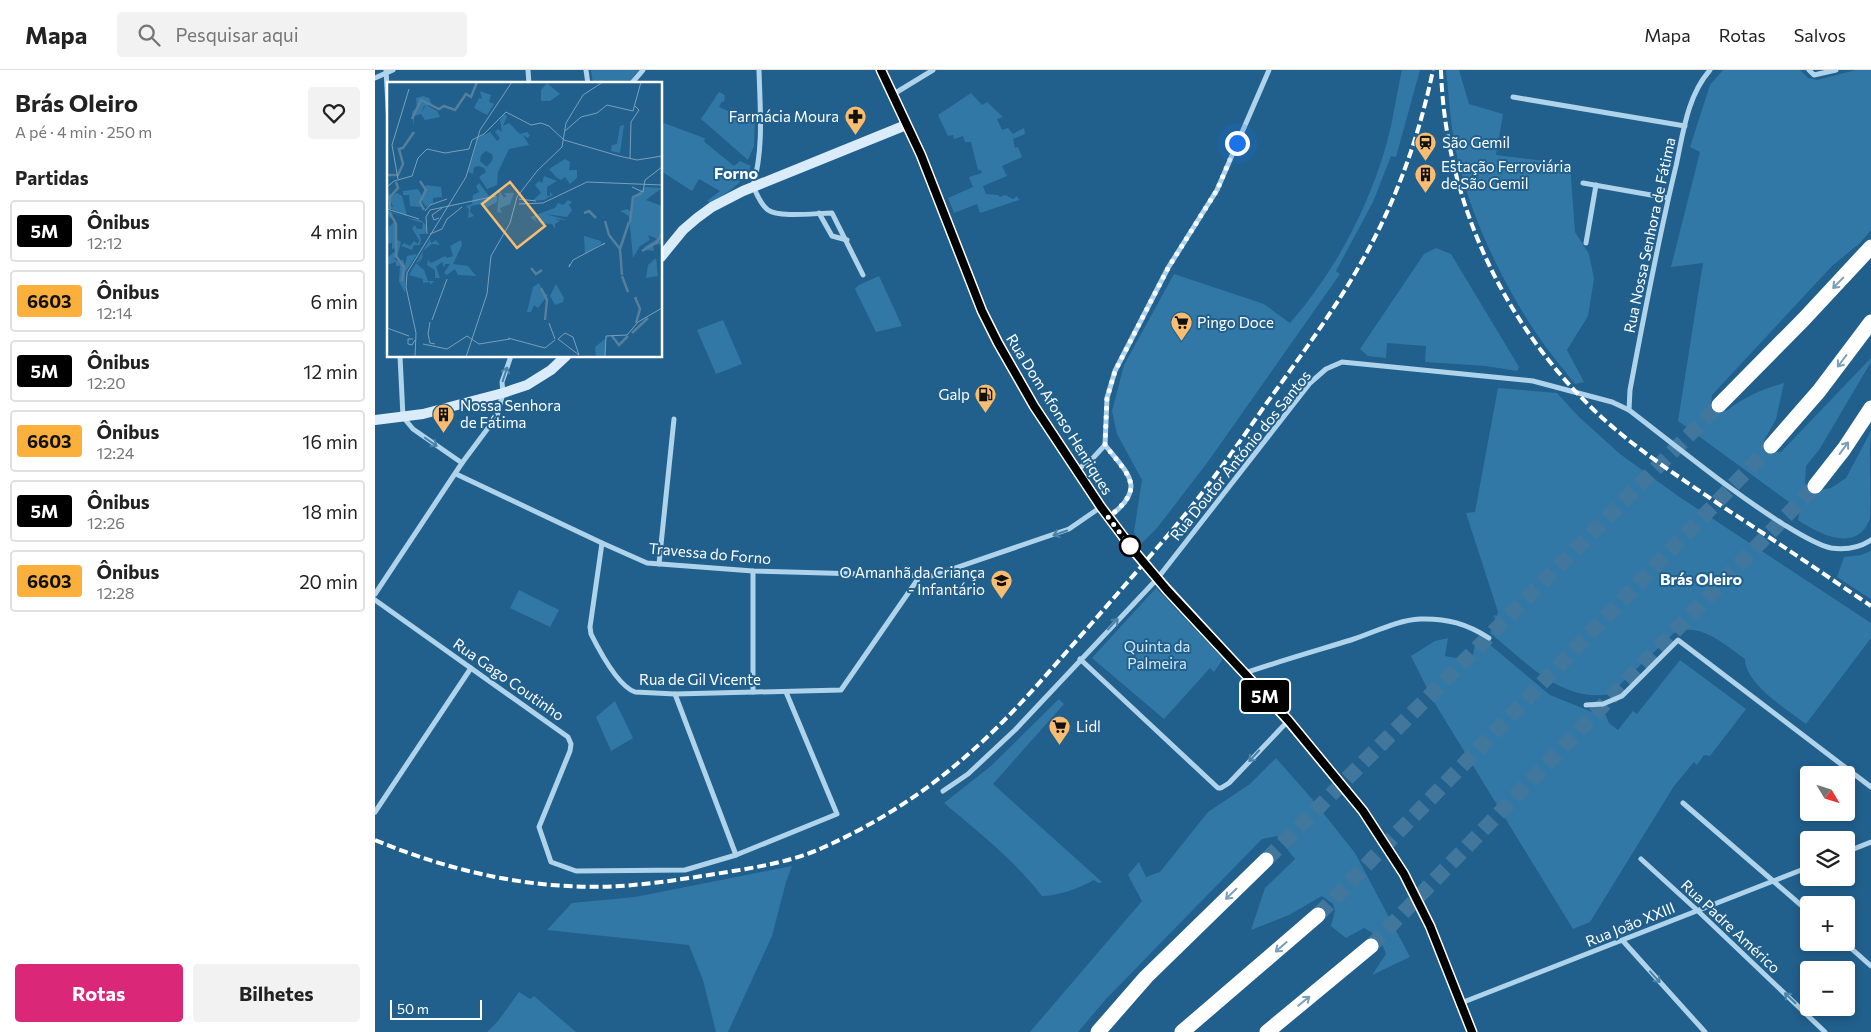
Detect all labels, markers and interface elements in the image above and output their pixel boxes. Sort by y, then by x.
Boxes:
search box [117,12,467,57]
text: Mapa [25,20,87,49]
icon: search [135,21,163,49]
text: Pesquisar aqui [175,23,299,46]
text: Mapa [1644,24,1691,46]
text: Rotas [1719,24,1766,46]
text: Salvos [1794,24,1846,46]
inset map [387,82,663,358]
button: heart [308,87,360,139]
text: Brás Oleiro [15,88,138,117]
pharmacy icon: Farmácia Moura [843,104,867,135]
place label: Farmácia Moura [729,107,839,125]
text: A pé · 4 min · 250 m [15,122,152,141]
station icon: São Gemil [1414,130,1438,161]
your location [1225,131,1250,156]
place label: São Gemil [1442,133,1510,151]
street label: Rua Nossa Senhora de Fátima [1619,136,1679,334]
place label: Estação Ferroviária de São Gemil [1441,157,1571,192]
district label: Forno [714,163,758,182]
building icon: Estação Ferroviária de São Gemil [1413,163,1437,194]
text: Partidas [15,166,88,189]
text: Ônibus [87,210,150,233]
text: 5M [31,220,58,242]
text: 4 min [311,220,358,243]
text: 12:12 [87,233,122,252]
one-way arrow [1832,277,1844,290]
text: Ônibus [97,280,159,303]
text: 6603 [27,290,72,312]
text: 6 min [310,290,358,313]
text: 12:14 [97,303,132,322]
supermarket icon: Pingo Doce [1169,310,1193,341]
place label: Pingo Doce [1197,313,1274,331]
street label: Rua Dom Afonso Henriques [1003,330,1117,498]
text: Ônibus [87,350,150,373]
one-way arrow [1837,354,1847,368]
text: 5M [31,360,58,382]
text: 12 min [303,360,358,383]
street label: Rua Doutor António dos Santos [1166,366,1314,544]
one-way arrow [500,367,510,383]
text: 12:20 [87,373,126,392]
fuel station icon: Galp [974,382,998,413]
place label: Galp [938,385,970,403]
place label: Nossa Senhora de Fátima [460,396,561,431]
building icon: Nossa Senhora de Fátima [432,402,456,433]
text: Ônibus [97,420,159,443]
text: 6603 [27,430,72,452]
text: 16 min [302,430,358,453]
one-way arrow [424,437,438,447]
one-way arrow [1839,441,1849,455]
text: 12:24 [97,443,134,462]
text: Ônibus [87,490,150,513]
text: 5M [31,500,58,522]
text: 18 min [302,500,358,523]
text: 12:26 [87,513,125,532]
one-way arrow [1052,528,1068,538]
unlabelled marker [1119,535,1141,557]
street label: Travessa do Forno [648,539,772,567]
text: Ônibus [97,560,159,583]
place label: O Amanhã da Criança - Infantário [840,563,985,598]
school or university icon: O Amanhã da Criança - Infantário [989,569,1013,600]
district label: Brás Oleiro [1660,569,1742,588]
text: 6603 [27,570,72,592]
text: 20 min [299,570,358,593]
text: 12:28 [97,583,135,602]
one-way arrow [1107,617,1119,630]
street label: Rua Gago Coutinho [450,634,568,724]
park label: Quinta da Palmeira [1124,637,1190,672]
street label: Rua de Gil Vicente [639,670,761,688]
line badge: 5M [1243,680,1287,712]
text: 5M [1251,685,1279,707]
supermarket icon: Lidl [1048,714,1072,745]
place label: Lidl [1076,717,1101,735]
one-way arrow [1248,750,1260,762]
north arrow [1800,766,1855,821]
map controls [1800,766,1855,1016]
button: layers [1800,831,1855,886]
street label: Rua Padre Américo [1678,875,1784,977]
one-way arrow [1225,888,1238,900]
button: + [1800,896,1855,951]
street label: Rua João XXIII [1583,898,1677,950]
one-way arrow [1275,941,1288,952]
button: − [1800,961,1855,1016]
button: Rotas [15,964,183,1022]
button: Bilhetes [193,964,360,1022]
one-way arrow [1649,971,1661,984]
one-way arrow [1783,992,1796,1004]
one-way arrow [1297,996,1310,1007]
scale bar [390,997,483,1020]
text: 50 m [397,1000,429,1017]

